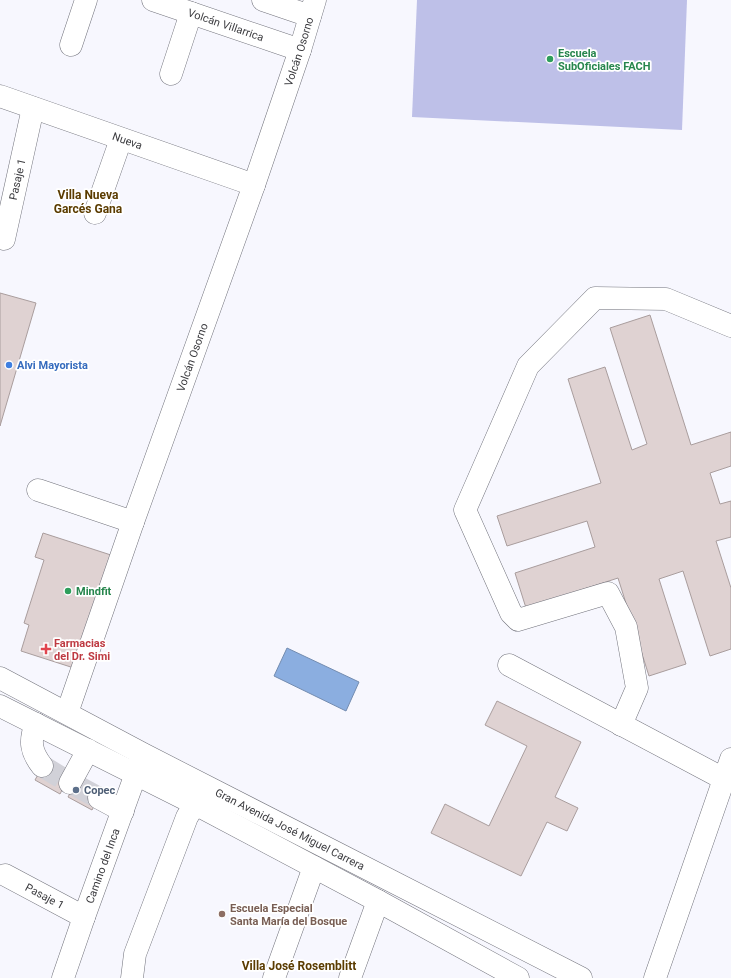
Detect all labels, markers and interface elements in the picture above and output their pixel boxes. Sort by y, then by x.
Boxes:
street label: Volcán Villarrica [186,6,265,44]
street label: Volcán Osorno [282,16,317,88]
place label: Escuela SubOficiales FACH [558,47,651,73]
marker: Escuela SubOficiales FACH [545,54,555,64]
street label: Nueva [110,130,144,152]
street label: Pasaje 1 [7,158,29,201]
district label: Villa Nueva Garcés Gana [54,188,123,216]
street label: Volcán Osorno [174,321,211,394]
place label: Alvi Mayorista [17,359,88,372]
marker: Alvi Mayorista [4,360,14,370]
place label: Mindfit [76,585,112,598]
marker: Mindfit [63,586,73,596]
place label: Farmacias del Dr. Simi [54,637,110,663]
marker: Farmacias del Dr. Simi [41,644,51,654]
place label: Copec [84,784,116,797]
marker: Copec [71,785,81,795]
street label: Gran Avenida José Miguel Carrera [213,786,367,873]
street label: Camino del Inca [83,827,123,905]
street label: Pasaje 1 [23,881,66,912]
place label: Escuela Especial Santa María del Bosque [230,902,347,928]
marker: Escuela Especial Santa María del Bosque [217,909,227,919]
district label: Villa José Rosemblitt [242,959,356,973]

